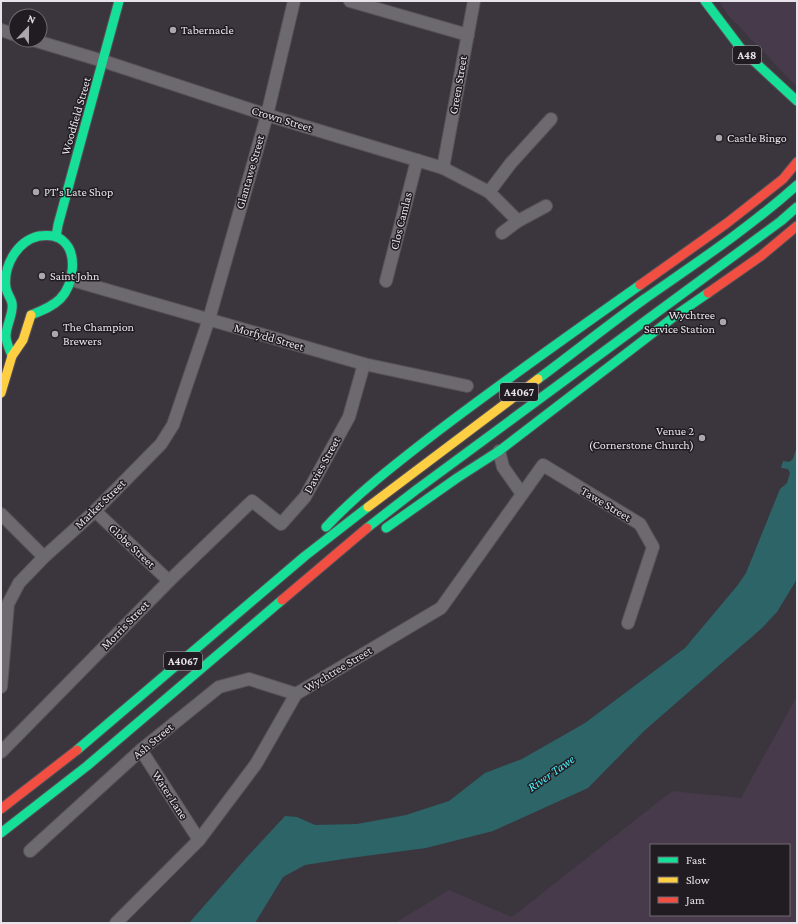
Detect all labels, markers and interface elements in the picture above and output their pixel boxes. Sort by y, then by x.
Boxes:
north arrow [8,8,48,48]
text: N [26,12,38,26]
place label: Tabernacle [181,23,234,37]
marker: Tabernacle [168,25,178,35]
road number: A48 [733,46,761,64]
street label: Green Street [446,54,470,115]
street label: Woodfield Street [58,75,94,157]
street label: Crown Street [250,103,315,135]
place label: Castle Bingo [727,131,787,145]
street label: Glantawe Street [233,132,268,211]
marker: Castle Bingo [714,133,724,143]
place label: PT's Late Shop [44,185,113,199]
marker: PT's Late Shop [31,187,41,197]
street label: Clos Camlas [387,191,415,251]
place label: Saint John [50,269,100,283]
marker: Saint John [37,271,47,281]
place label: Wychtree Service Station [644,308,716,336]
marker: Wychtree Service Station [718,317,728,327]
place label: The Champion Brewers [63,320,135,348]
street label: Morfydd Street [232,320,307,354]
marker: The Champion Brewers [50,329,60,339]
road number: A4067 [500,383,538,401]
place label: Venue 2 (Cornerstone Church) [589,424,694,452]
street label: Davies Street [301,433,344,496]
marker: Venue 2 (Cornerstone Church) [697,433,707,443]
street label: Market Street [72,476,129,532]
street label: Tawe Street [578,484,634,525]
street label: Globe Street [106,521,159,572]
street label: Morris Street [98,597,153,652]
street label: Wychtree Street [302,643,375,695]
road number: A4067 [164,652,202,670]
street label: Ash Street [130,719,177,762]
water label: River Tawe [525,751,577,795]
street label: Water Lane [149,768,191,822]
legend [650,844,790,916]
text: Fast [686,853,707,867]
text: Slow [686,873,710,887]
text: Jam [685,893,705,907]

